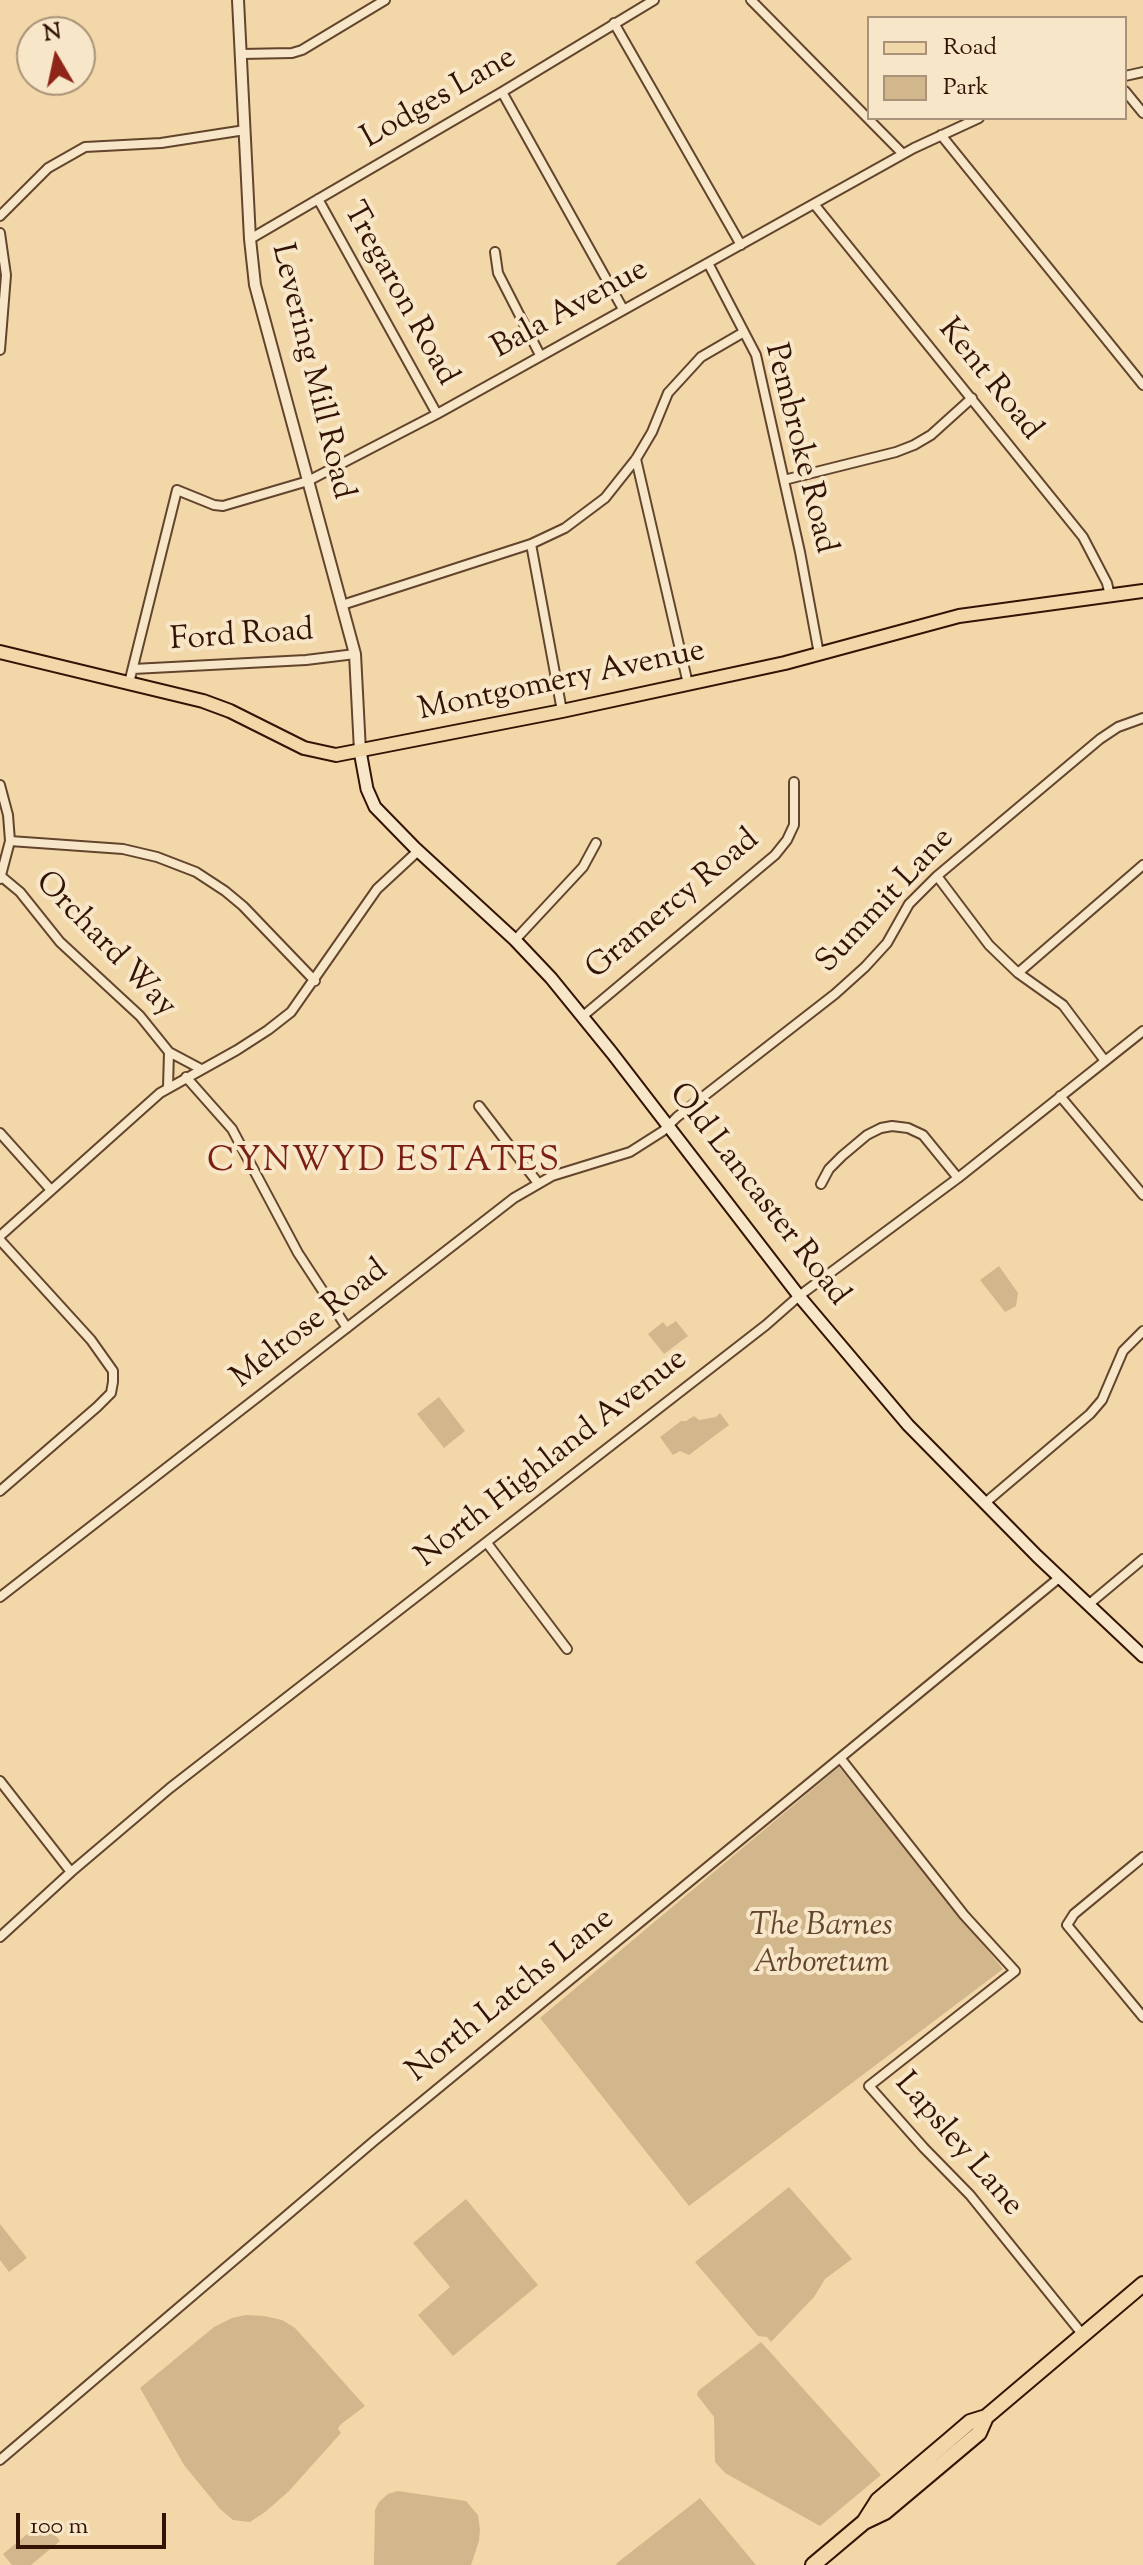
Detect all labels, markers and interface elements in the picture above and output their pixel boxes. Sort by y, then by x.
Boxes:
north arrow [16,16,96,96]
legend [867,16,1127,120]
text: N [41,17,64,51]
text: Road [943,31,997,65]
street label: Lodges Lane [356,40,524,160]
text: Park [943,71,989,105]
street label: Tregaron Road [332,197,464,393]
street label: Levering Mill Road [260,240,360,504]
street label: Bala Avenue [486,252,656,370]
street label: Kent Road [927,313,1049,449]
street label: Pembroke Road [753,340,843,558]
street label: Ford Road [169,614,315,662]
street label: Montgomery Avenue [415,634,709,732]
street label: Summit Lane [810,821,964,983]
street label: Gramercy Road [580,822,768,990]
street label: Orchard Way [25,865,183,1027]
street label: Old Lancaster Road [658,1077,856,1315]
district label: CYNWYD ESTATES [207,1144,561,1184]
street label: Melrose Road [225,1253,397,1399]
street label: North Highland Avenue [410,1342,696,1578]
street label: North Latchs Lane [401,1902,623,2092]
park label: The Barnes Arboretum [749,1910,893,1985]
street label: Lapsley Lane [884,2066,1030,2226]
scale bar [20,2497,170,2547]
text: 100 m [30,2510,88,2544]

